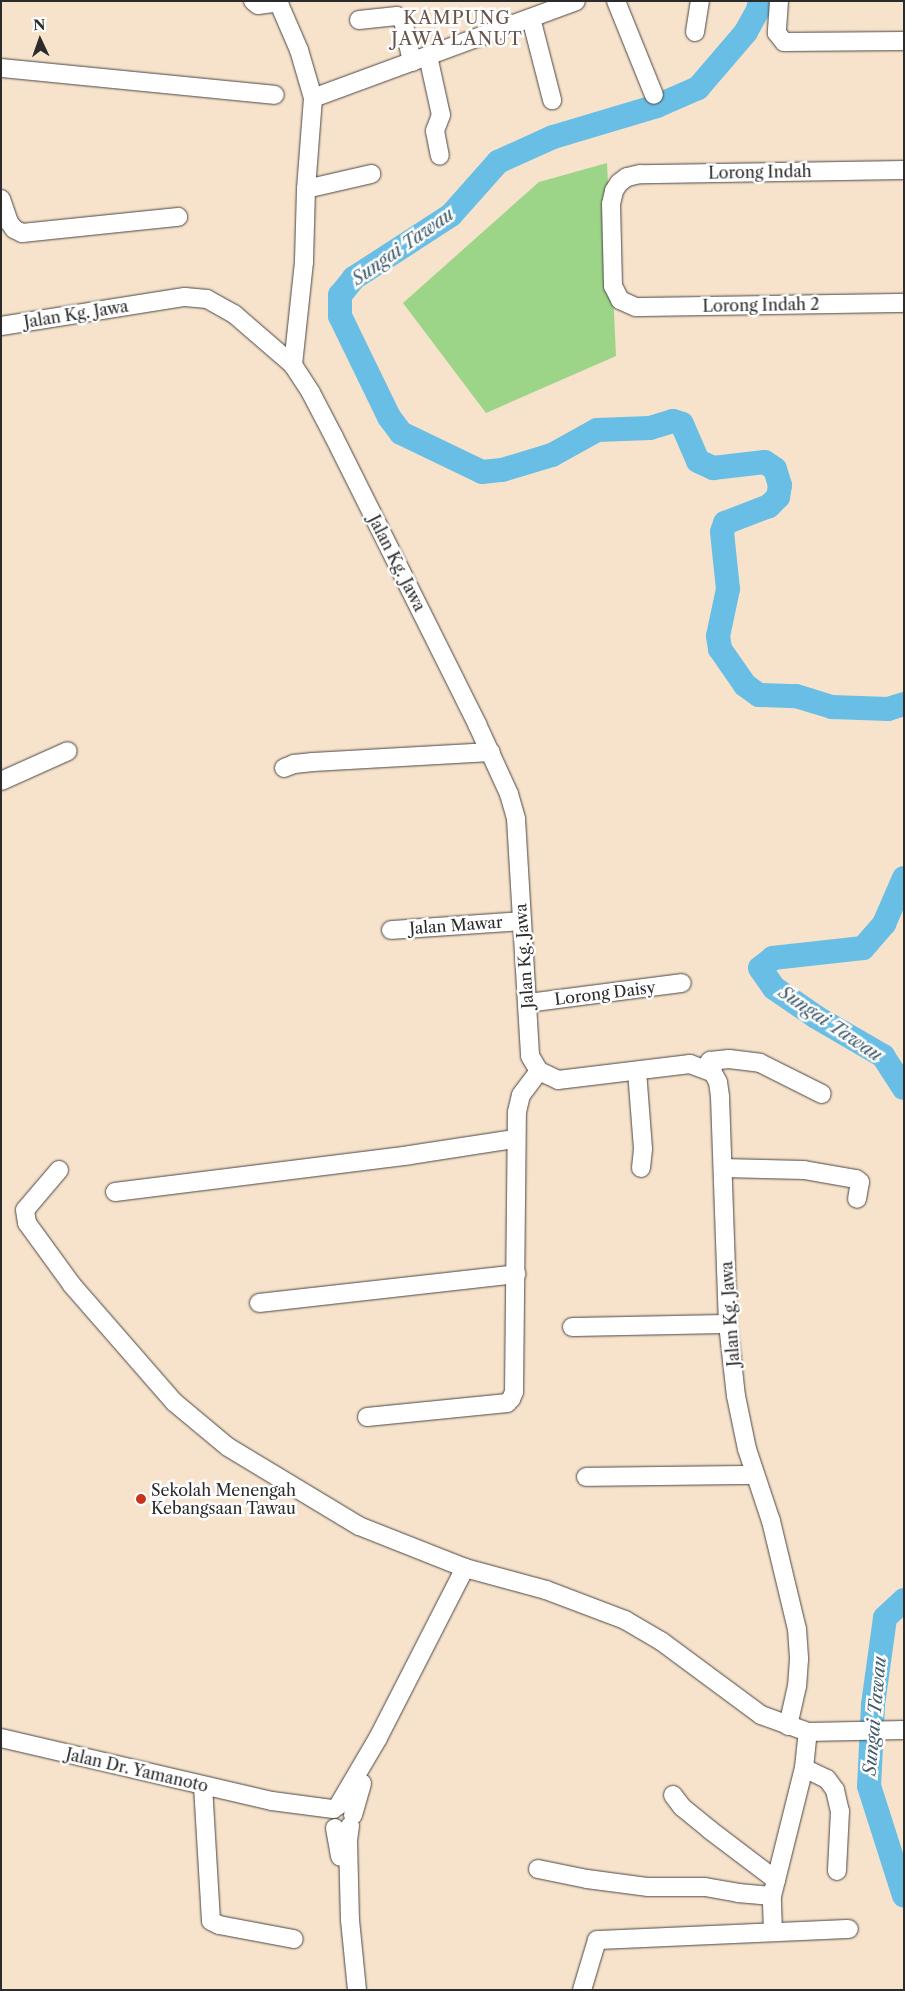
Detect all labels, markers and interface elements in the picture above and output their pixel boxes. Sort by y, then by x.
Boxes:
district label: KAMPUNG JAWA LANUT [390,8,524,50]
north arrow [15,15,65,65]
text: N [33,16,46,34]
street label: Lorong Indah [708,161,812,183]
water label: Sungai Tawau [348,204,458,290]
street label: Lorong Indah 2 [702,294,820,316]
street label: Jalan Kg. Jawa [22,296,130,332]
street label: Jalan Kg. Jawa [365,512,429,614]
street label: Jalan Kg. Jawa [511,903,537,1009]
street label: Jalan Mawar [409,912,503,938]
street label: Lorong Daisy [554,977,656,1009]
water label: Sungai Tawau [774,982,886,1066]
street label: Jalan Kg. Jawa [717,1261,743,1367]
place label: Sekolah Menengah Kebangsaan Tawau [151,1480,296,1518]
marker: Sekolah Menengah Kebangsaan Tawau [135,1493,147,1505]
water label: Sungai Tawau [859,1656,891,1776]
street label: Jalan Dr. Yamanoto [64,1744,210,1796]

